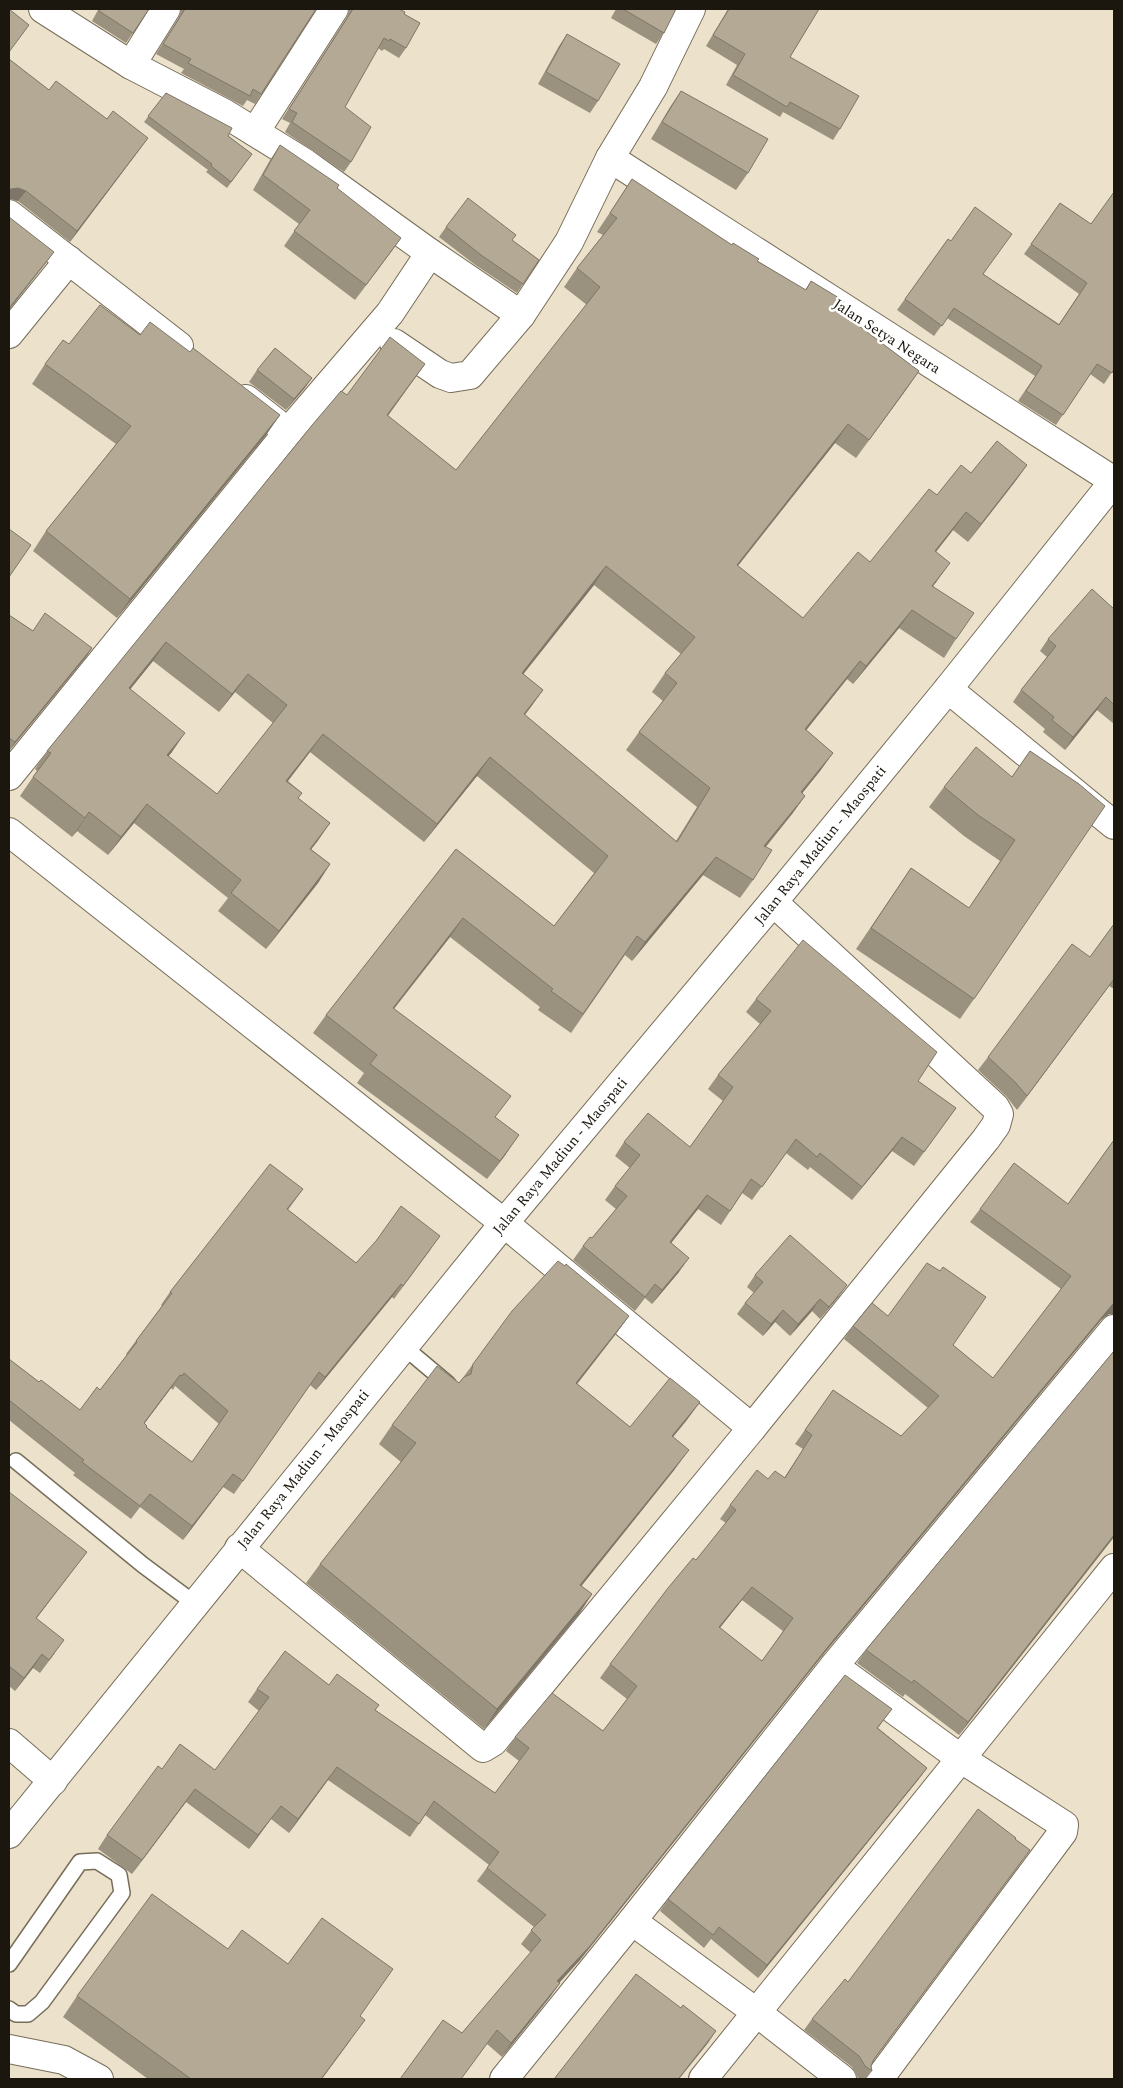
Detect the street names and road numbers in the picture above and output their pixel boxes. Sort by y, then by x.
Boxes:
street label: Jalan Setya Negara [828,293,946,380]
street label: Jalan Raya Madiun - Maospati [749,760,892,930]
street label: Jalan Raya Madiun - Maospati [487,1072,633,1240]
street label: Jalan Raya Madiun - Maospati [232,1384,375,1554]

